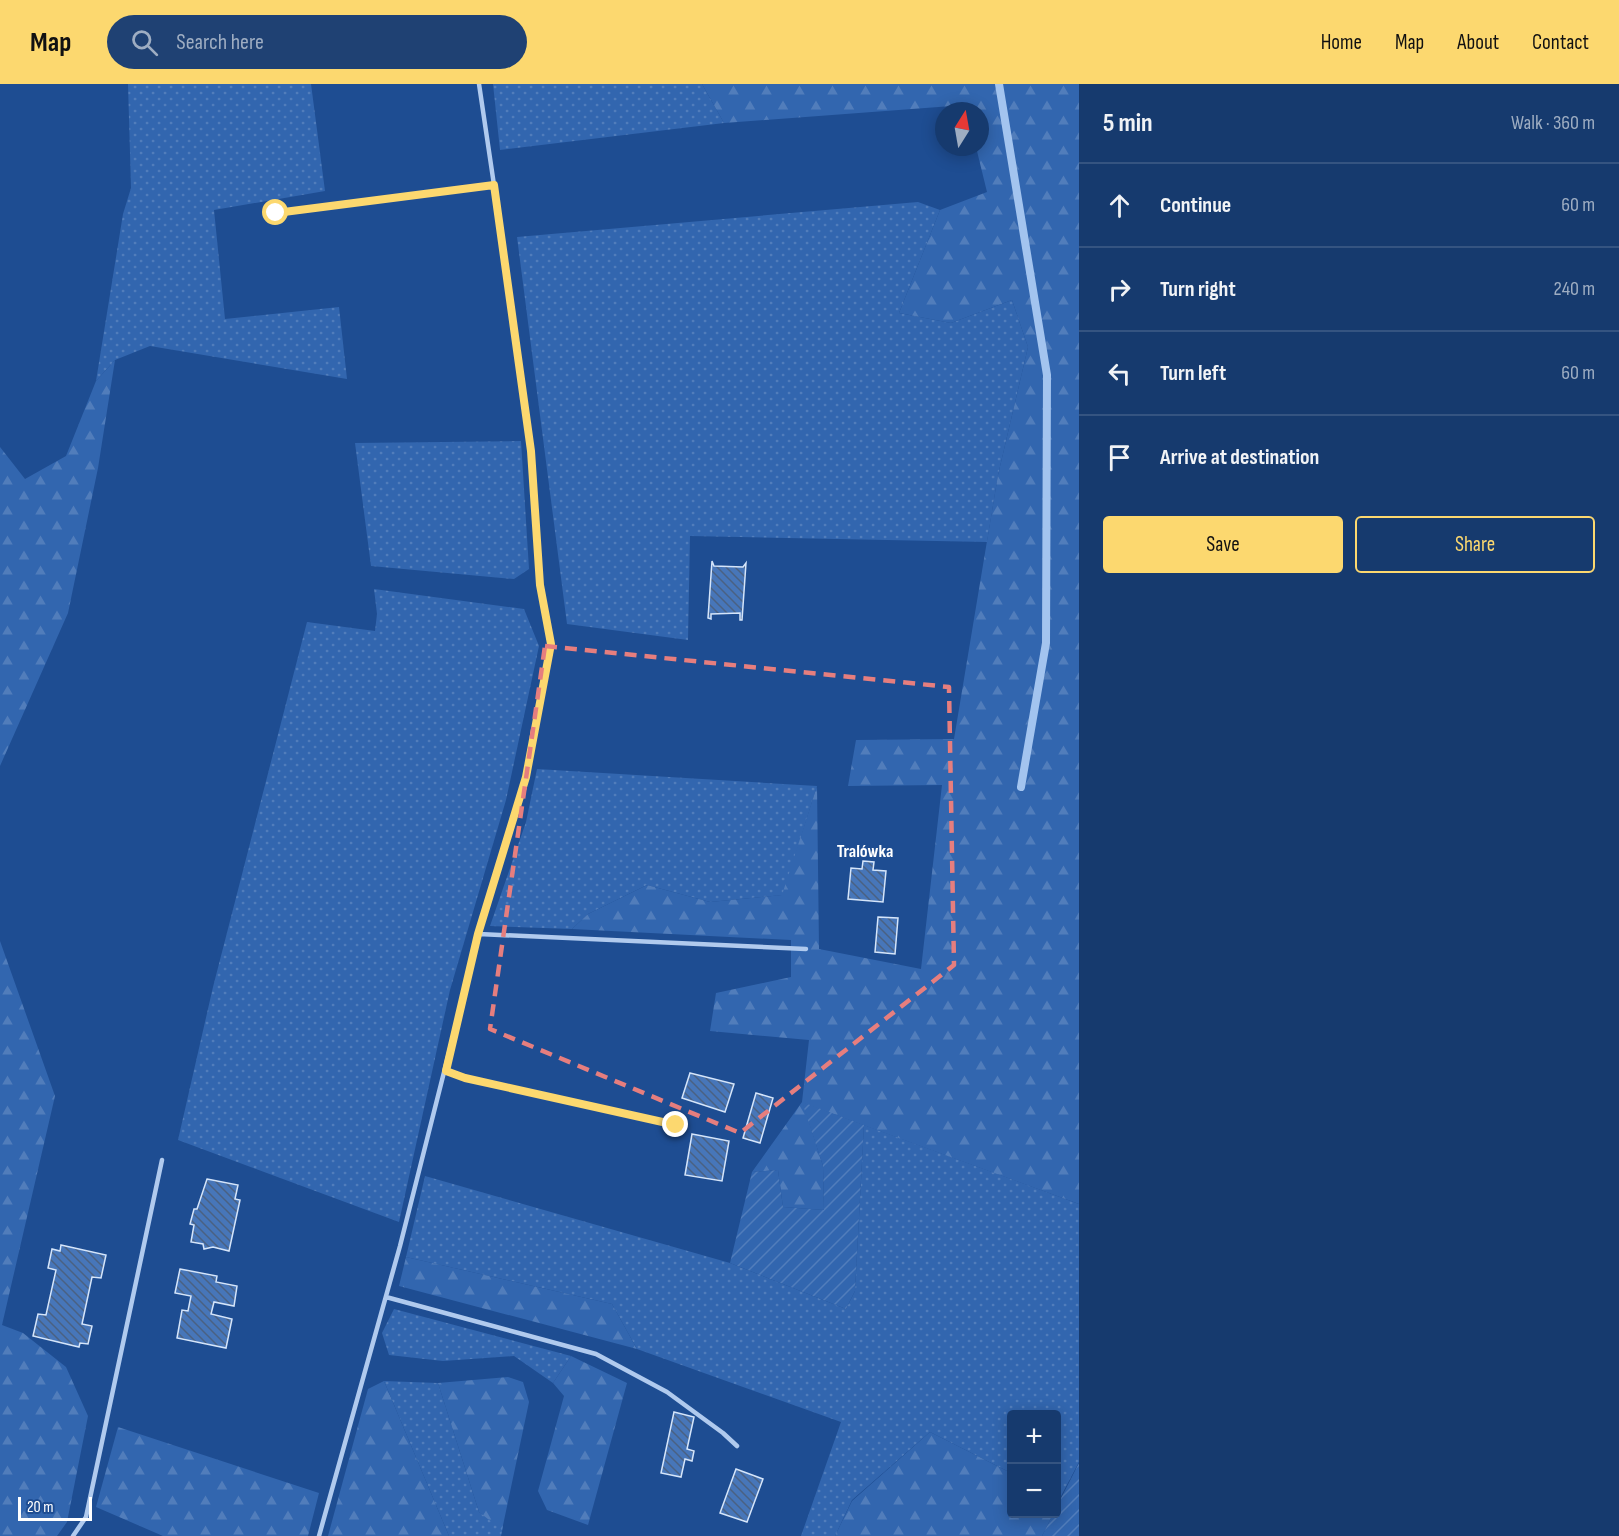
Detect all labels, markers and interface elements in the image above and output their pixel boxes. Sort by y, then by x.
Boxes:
search box [107,15,527,69]
text: Map [30,26,71,59]
icon: search [128,26,161,59]
text: Search here [176,29,264,56]
text: Home [1321,30,1362,55]
text: Map [1395,30,1424,55]
text: About [1457,30,1499,55]
text: Contact [1532,30,1589,55]
north arrow [935,102,989,156]
text: 5 min [1103,108,1153,139]
text: Walk · 360 m [1511,111,1595,135]
icon: ahead [1103,189,1136,222]
text: Continue [1160,192,1231,219]
text: 60 m [1561,193,1595,217]
route start [262,199,288,225]
icon: right [1103,273,1136,306]
text: Turn right [1160,276,1236,303]
text: 240 m [1554,277,1595,301]
icon: left [1103,357,1136,390]
text: Turn left [1160,360,1226,387]
text: 60 m [1561,361,1595,385]
icon: arrive [1103,441,1136,474]
text: Arrive at destination [1160,444,1319,471]
button: Save [1103,516,1343,573]
button: Share [1355,516,1595,573]
district label: Tralówka [837,841,893,862]
route end [662,1111,688,1137]
map controls [1007,1410,1061,1518]
button: + [1007,1410,1061,1464]
button: − [1007,1464,1061,1518]
scale bar [18,1494,92,1522]
text: 20 m [27,1498,54,1517]

